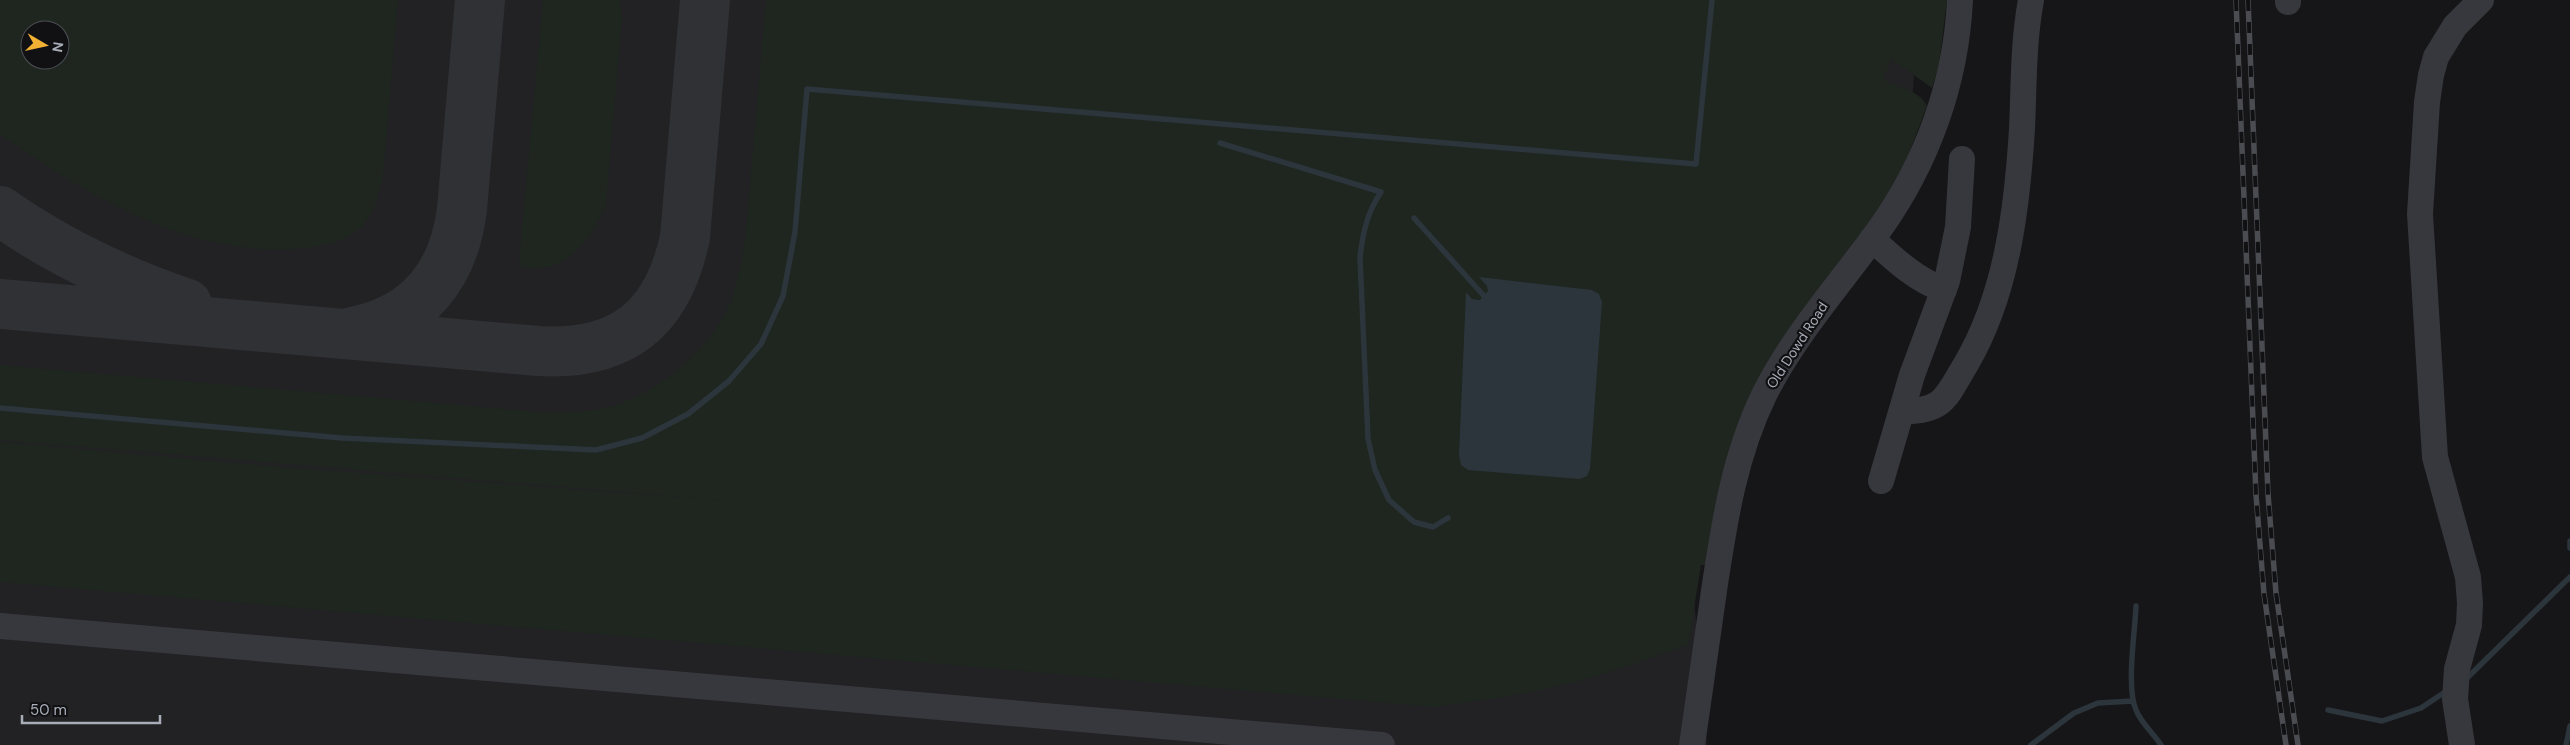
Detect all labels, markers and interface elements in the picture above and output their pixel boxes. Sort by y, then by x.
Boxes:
north arrow [20,20,70,70]
text: N [48,41,68,53]
street label: Old Dowd Road [1762,298,1832,392]
scale bar [22,692,160,724]
text: 50 m [30,700,67,720]

